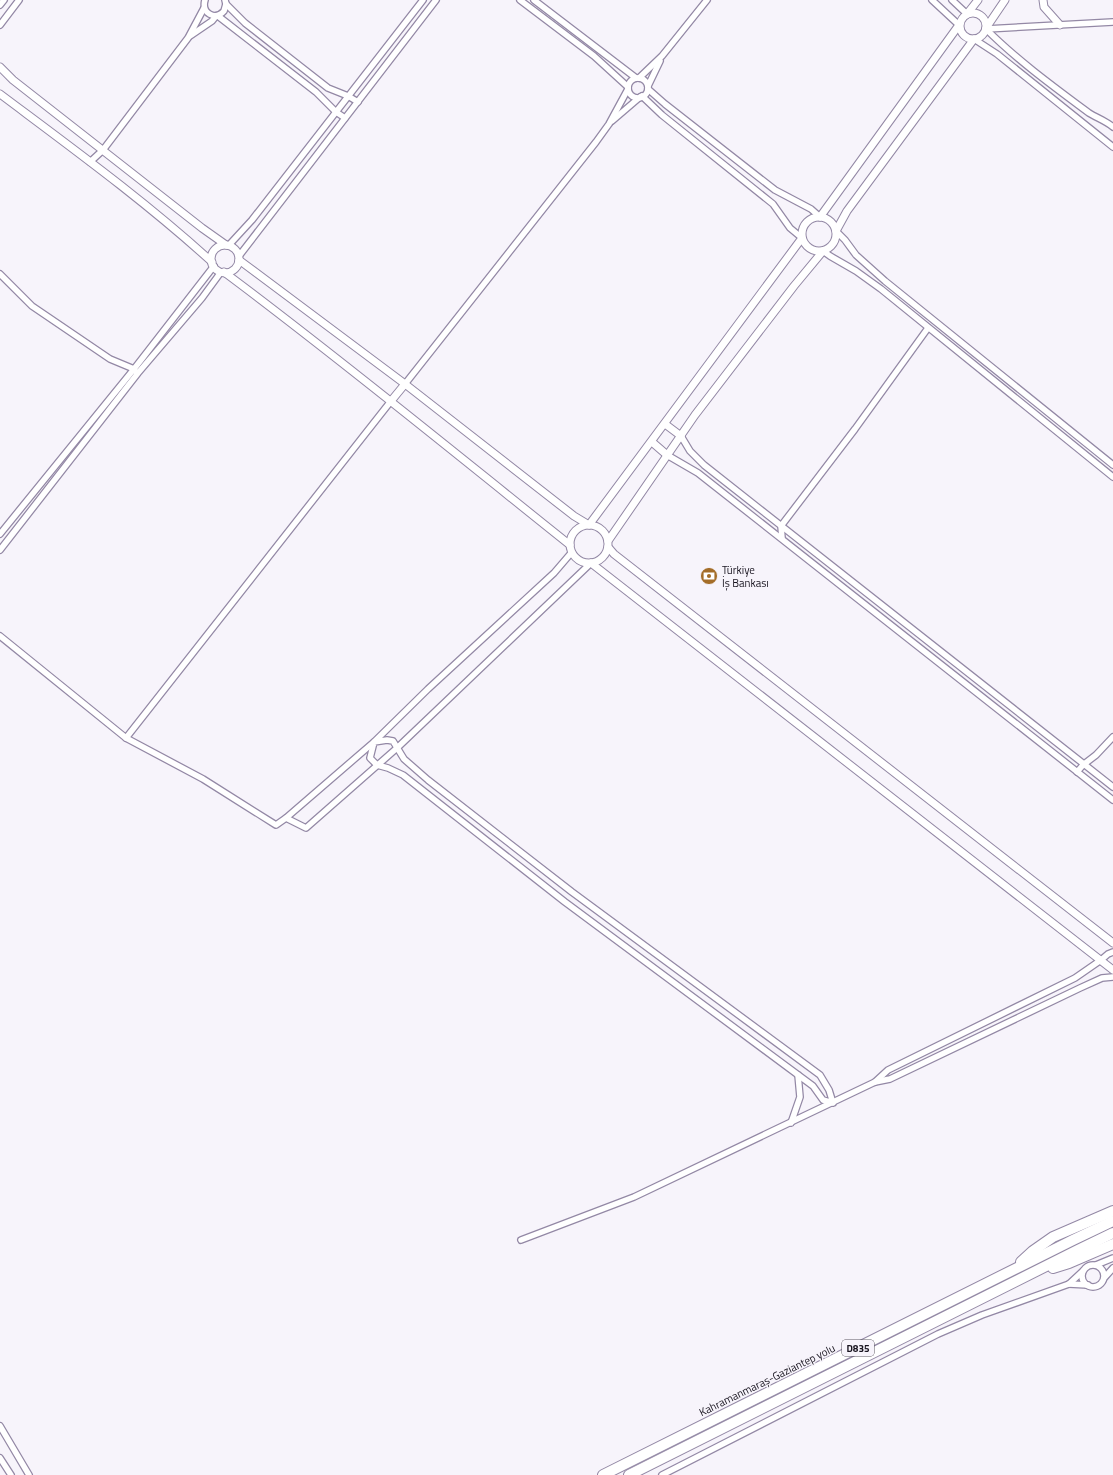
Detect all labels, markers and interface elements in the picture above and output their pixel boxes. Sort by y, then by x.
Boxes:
place label: Türkiye İş Bankası [722,562,769,591]
bank icon: Türkiye İş Bankası [699,566,719,586]
street label: Kahramanmaraş-Gaziantep yolu [696,1340,838,1420]
road number: D835 [842,1340,874,1356]

